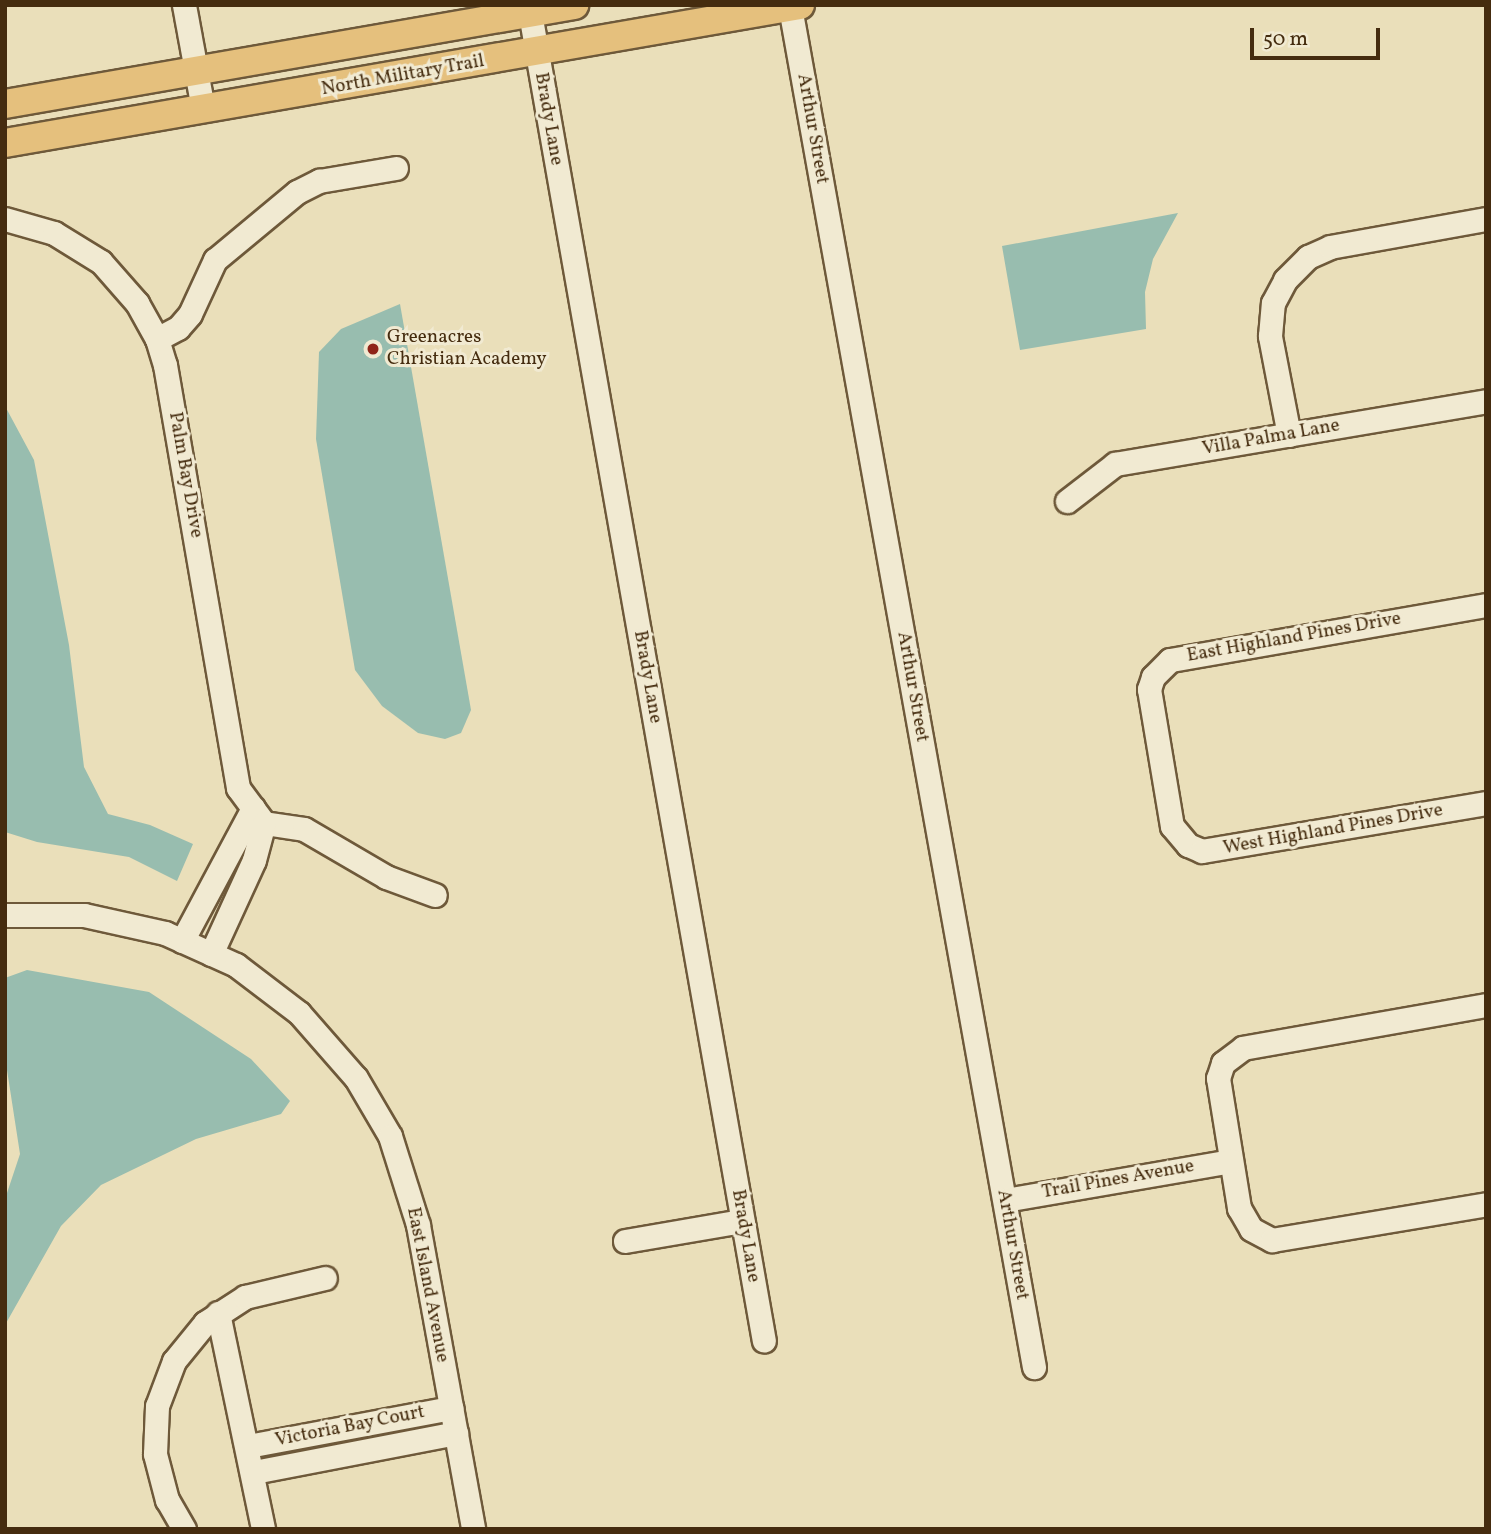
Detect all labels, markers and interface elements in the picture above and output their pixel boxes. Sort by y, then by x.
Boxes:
scale bar [1253,14,1382,58]
text: 50 m [1263,25,1308,54]
street label: North Military Trail [319,50,487,102]
street label: Brady Lane [529,70,567,168]
street label: Arthur Street [791,72,833,186]
place label: Greenacres Christian Academy [387,327,547,371]
marker: Greenacres Christian Academy [365,341,381,357]
street label: Palm Bay Drive [163,410,207,540]
street label: Villa Palma Lane [1201,415,1341,461]
street label: East Highland Pines Drive [1185,608,1403,668]
street label: Brady Lane [628,628,666,726]
street label: Arthur Street [891,630,933,744]
street label: West Highland Pines Drive [1221,799,1445,861]
street label: Trail Pines Avenue [1040,1155,1196,1205]
street label: Brady Lane [726,1187,764,1285]
street label: Arthur Street [991,1188,1033,1302]
street label: East Island Avenue [401,1206,453,1364]
street label: Victoria Bay Court [273,1401,427,1453]

